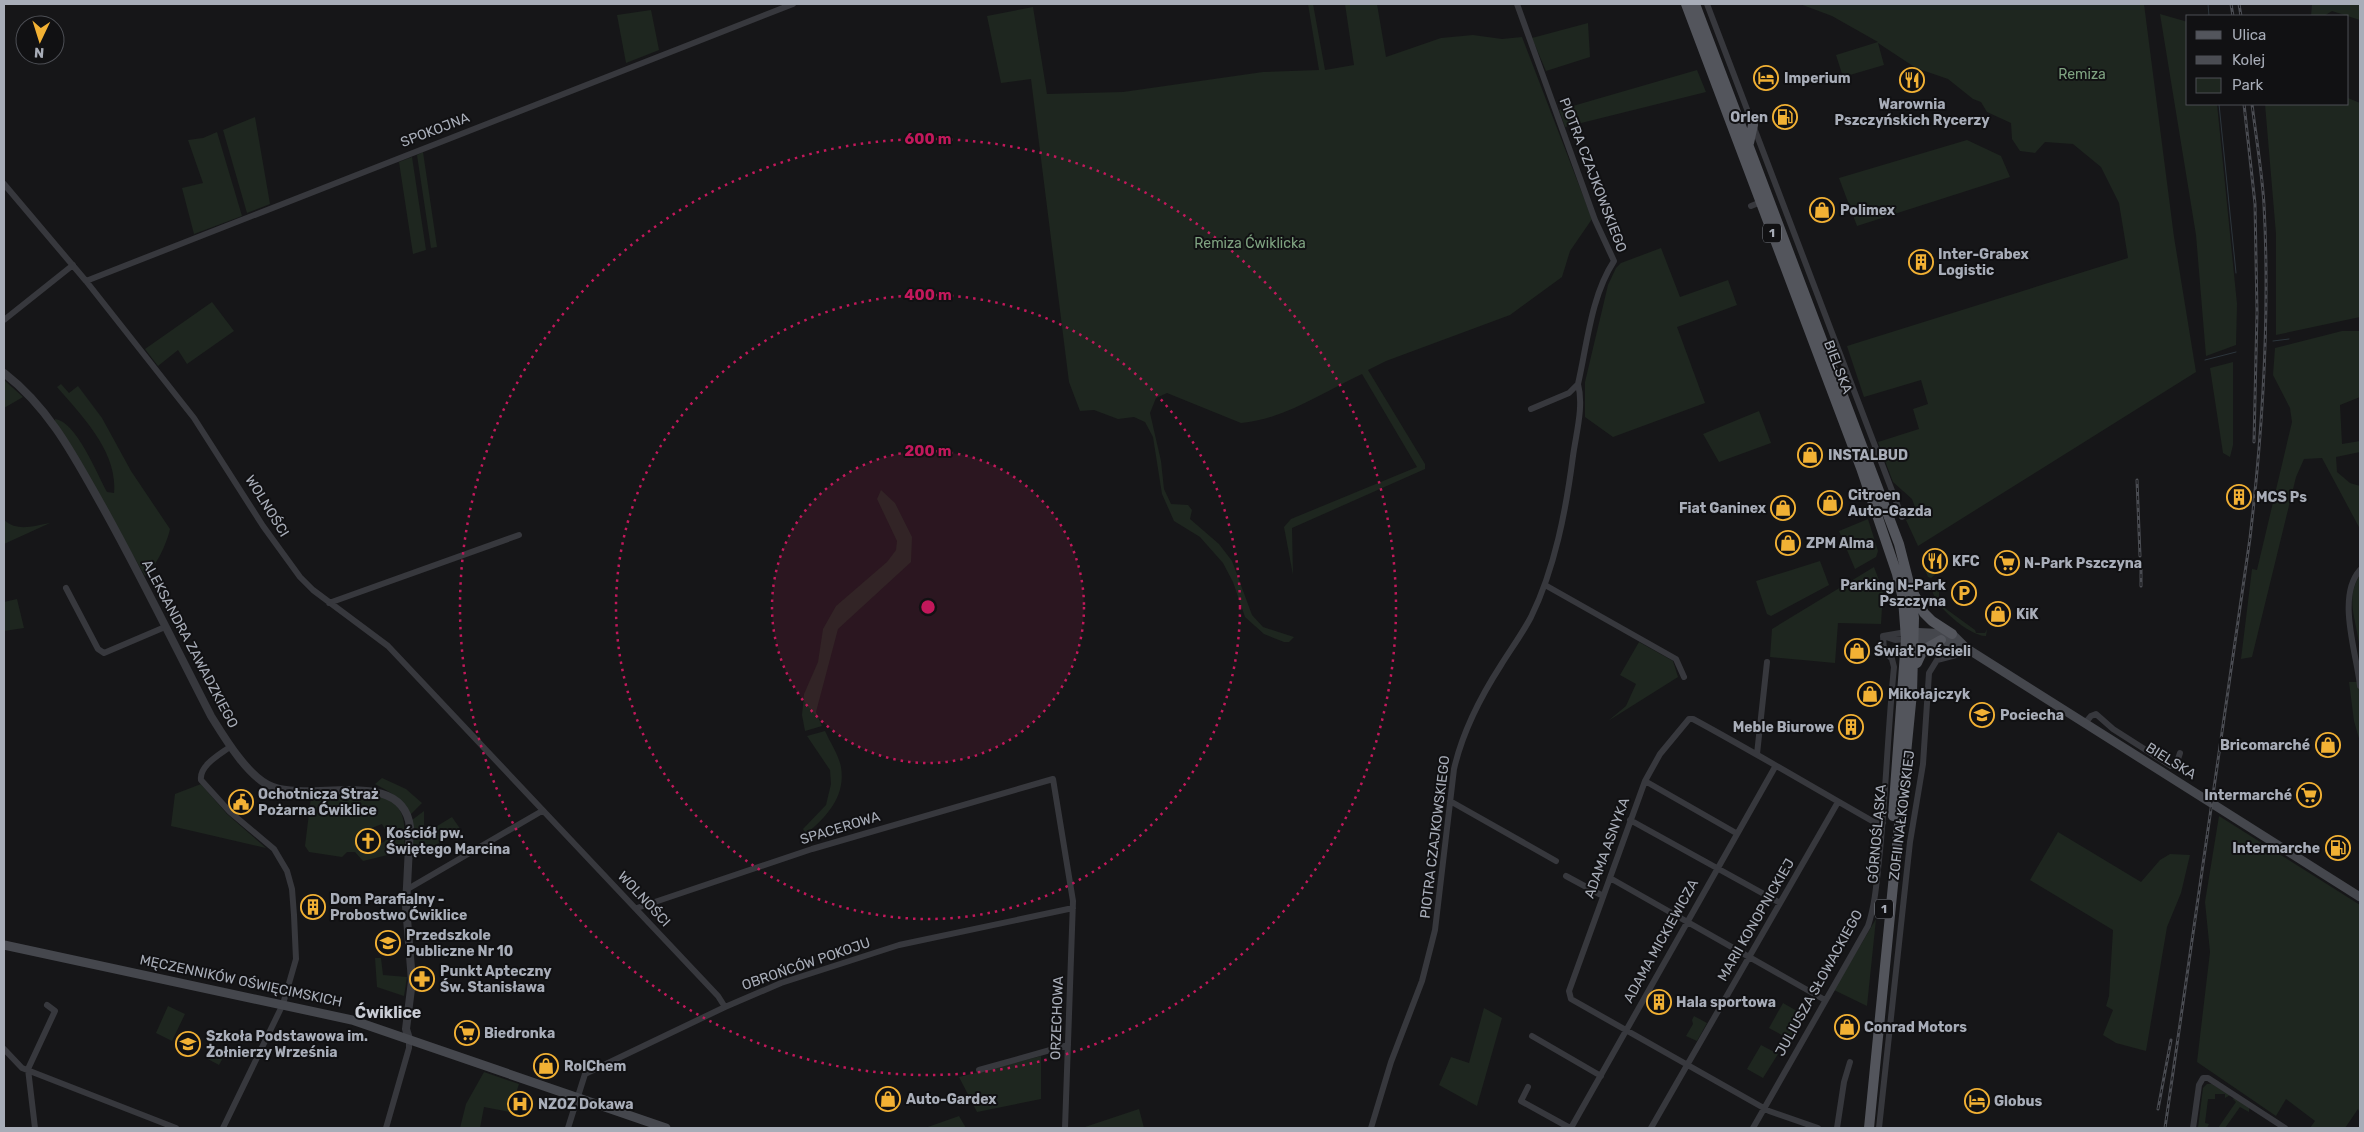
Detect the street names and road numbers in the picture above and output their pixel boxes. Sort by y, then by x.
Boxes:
street label: PIOTRA CZAJKOWSKIEGO [1556,95,1630,255]
street label: SPOKOJNA [398,109,472,151]
road number: 1 [1763,224,1781,242]
street label: BIELSKA [1820,338,1856,397]
street label: WOLNOŚCI [241,471,293,540]
street label: ALEKSANDRA ZAWADZKIEGO [138,557,242,731]
street label: BIELSKA [2143,739,2200,783]
street label: ZOFII NAŁKOWSKIEJ [1886,749,1918,881]
street label: PIOTRA CZAJKOWSKIEGO [1417,754,1453,920]
street label: GÓRNOŚLĄSKA [1863,783,1890,884]
street label: ADAMA ASNYKA [1581,795,1633,901]
street label: SPACEROWA [798,808,883,848]
street label: MARII KONOPNICKIEJ [1714,856,1798,984]
street label: WOLNOŚCI [614,867,675,930]
street label: ADAMA MICKIEWICZA [1620,876,1702,1006]
road number: 1 [1875,900,1893,919]
street label: JULIUSZA SŁOWACKIEGO [1772,907,1866,1059]
street label: OBROŃCÓW POKOJU [739,933,873,994]
street label: MĘCZENNIKÓW OŚWIĘCIMSKICH [138,950,344,1011]
street label: ORZECHOWA [1047,975,1067,1060]

